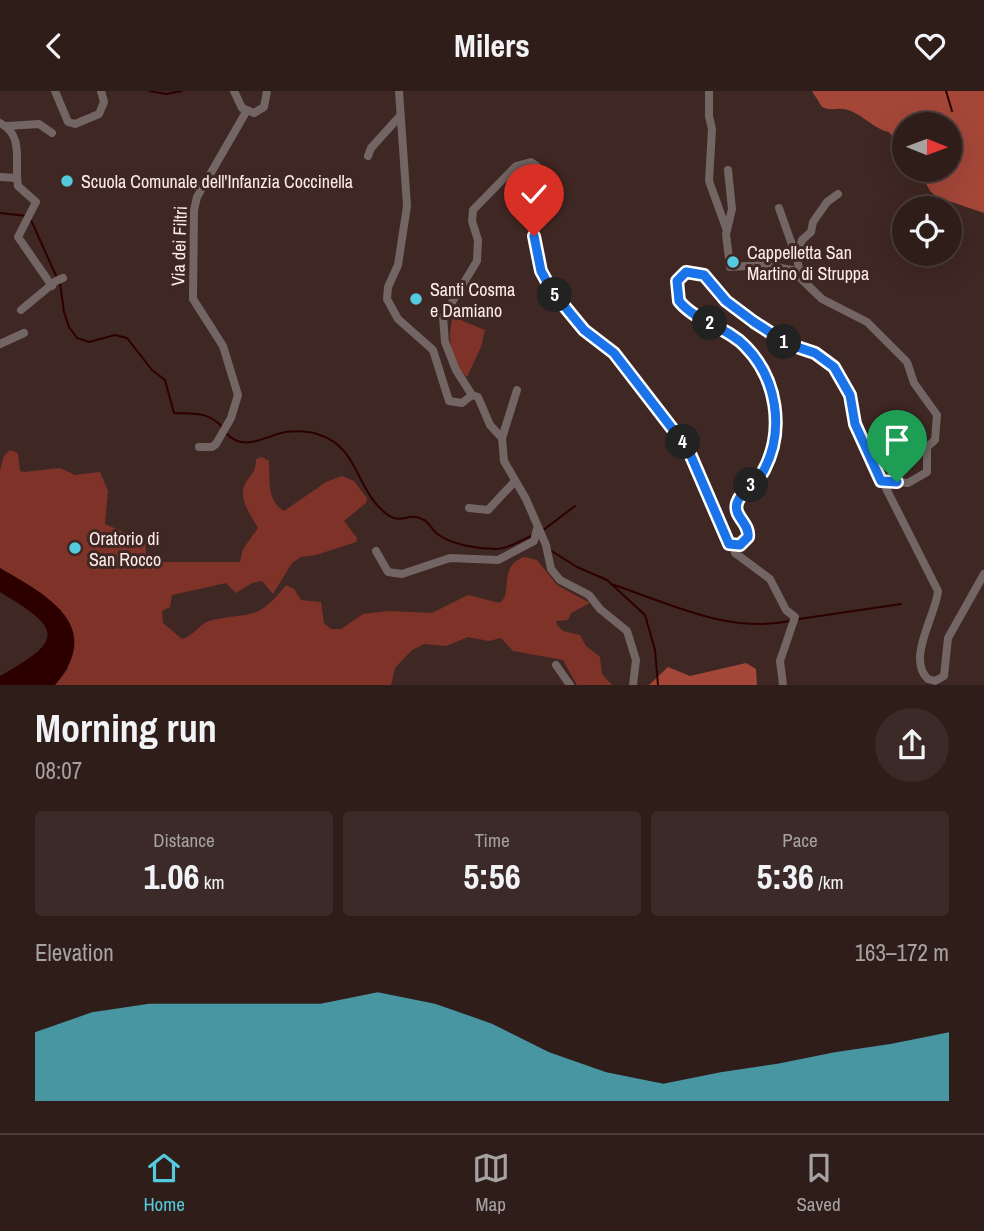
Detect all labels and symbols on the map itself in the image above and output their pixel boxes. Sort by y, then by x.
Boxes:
north arrow [892,112,962,182]
pin [504,164,564,236]
place label: Scuola Comunale dell'Infanzia Coccinella [81,169,353,194]
marker: Scuola Comunale dell'Infanzia Coccinella [59,173,75,189]
street label: Via dei Filtri [165,206,193,286]
place label: Cappelletta San Martino di Struppa [747,240,869,286]
marker: Cappelletta San Martino di Struppa [725,254,741,270]
place label: Santi Cosma e Damiano [430,277,515,323]
pin: 5 [538,277,572,313]
marker: Santi Cosma e Damiano [408,291,424,307]
pin: 2 [692,306,728,341]
pin: 1 [766,324,802,359]
pin [867,410,927,482]
pin: 4 [666,425,700,459]
pin: 3 [734,467,768,503]
place label: Oratorio di San Rocco [89,526,161,572]
marker: Oratorio di San Rocco [67,540,83,556]

